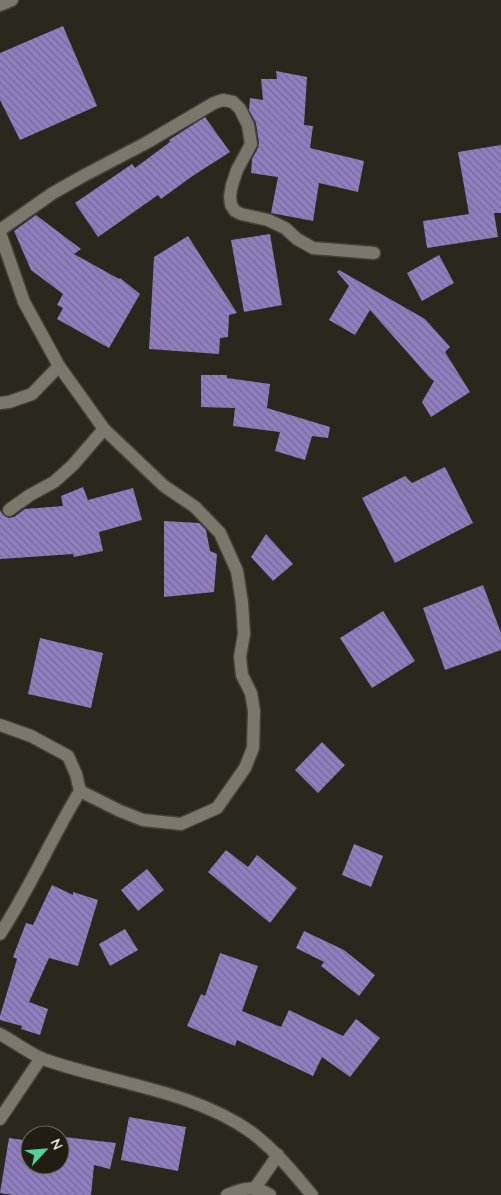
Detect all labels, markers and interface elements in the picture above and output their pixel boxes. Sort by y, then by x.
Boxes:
north arrow [20,1125,70,1175]
text: N [46,1136,67,1153]

